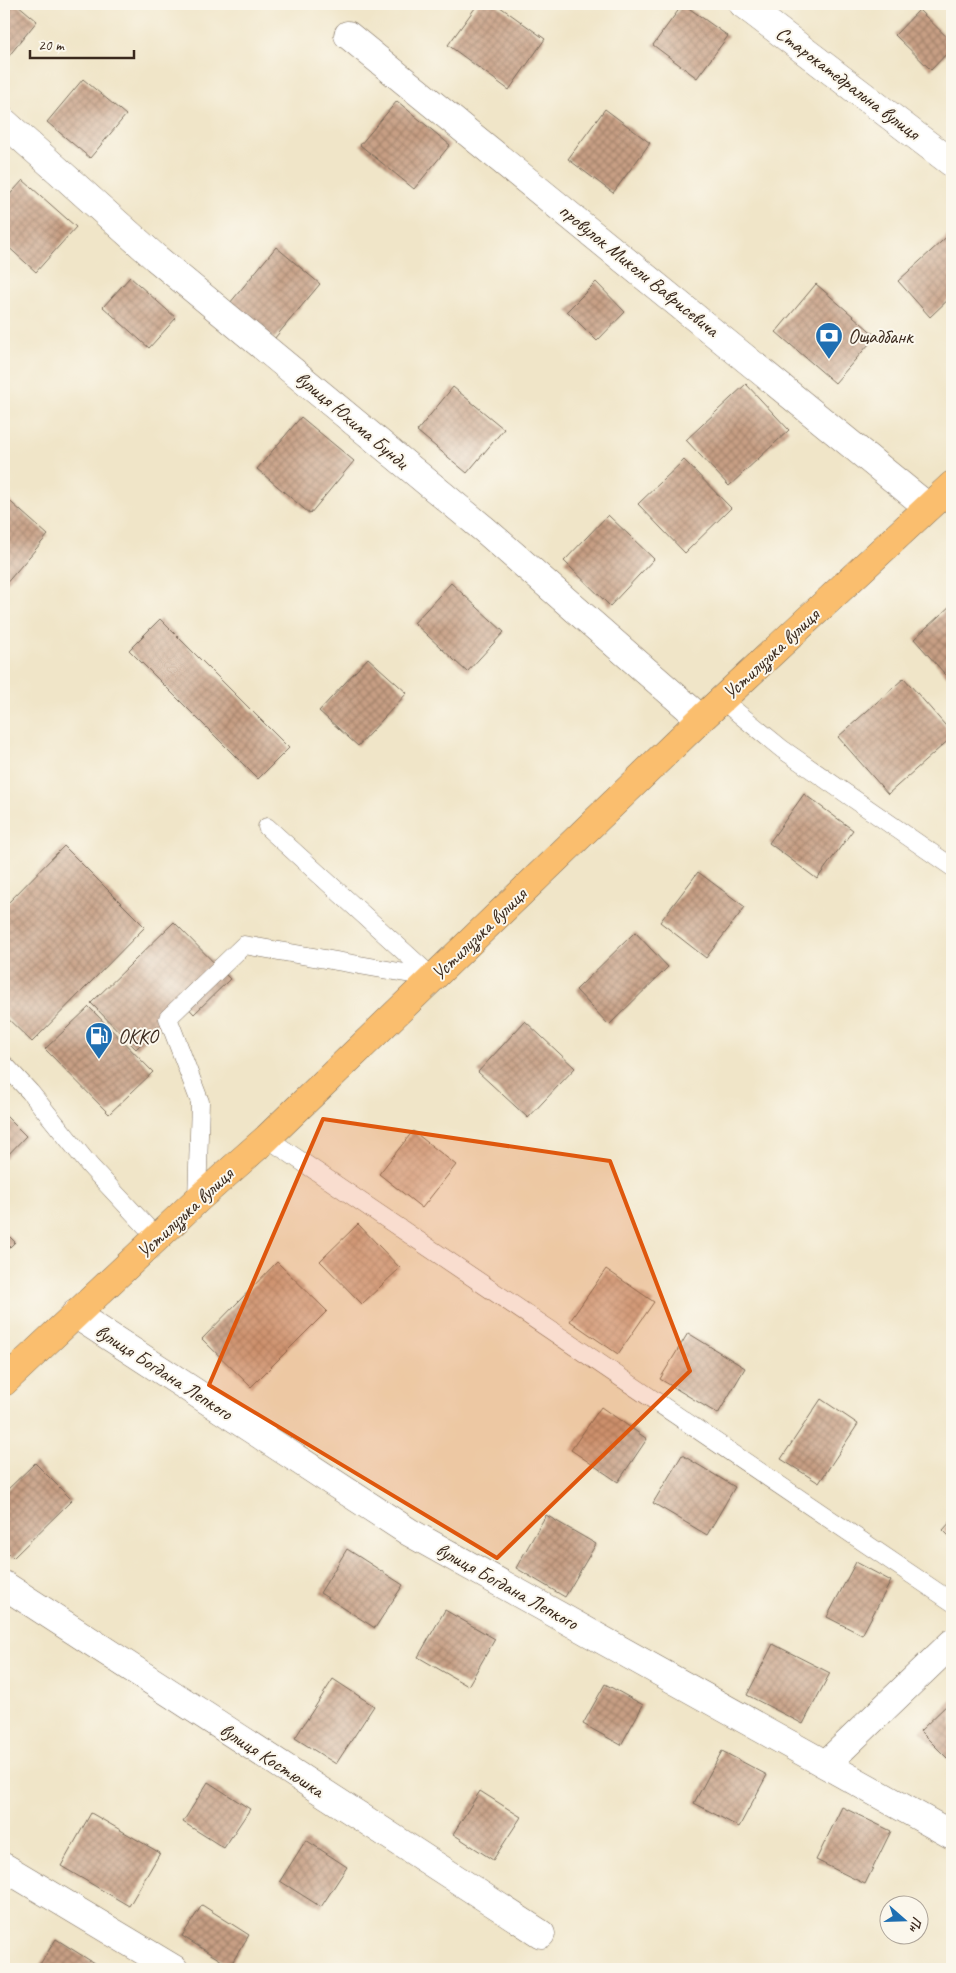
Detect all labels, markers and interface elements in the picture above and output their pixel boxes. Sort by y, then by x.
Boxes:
street label: Старокатедральна вулиця [771,21,927,147]
scale bar [30,28,134,60]
text: 20 m [38,36,65,55]
street label: провулок Миколи Ваврисевича [554,198,726,343]
bank icon: Ощадбанк [814,321,844,360]
place label: Ощадбанк [848,324,914,349]
street label: вулиця Юхима Бунди [290,365,415,476]
street label: Устилузька вулиця [718,601,827,706]
street label: Устилузька вулиця [426,881,534,986]
fuel station icon: ОККО [84,1021,114,1060]
place label: ОККО [118,1024,160,1049]
street label: Устилузька вулиця [132,1160,241,1265]
street label: вулиця Богдана Лепкого [91,1318,238,1426]
street label: вулиця Богдана Лепкого [432,1537,583,1636]
street label: вулиця Костюшка [215,1717,330,1804]
north arrow [878,1896,928,1946]
text: Пн [905,1914,926,1935]

